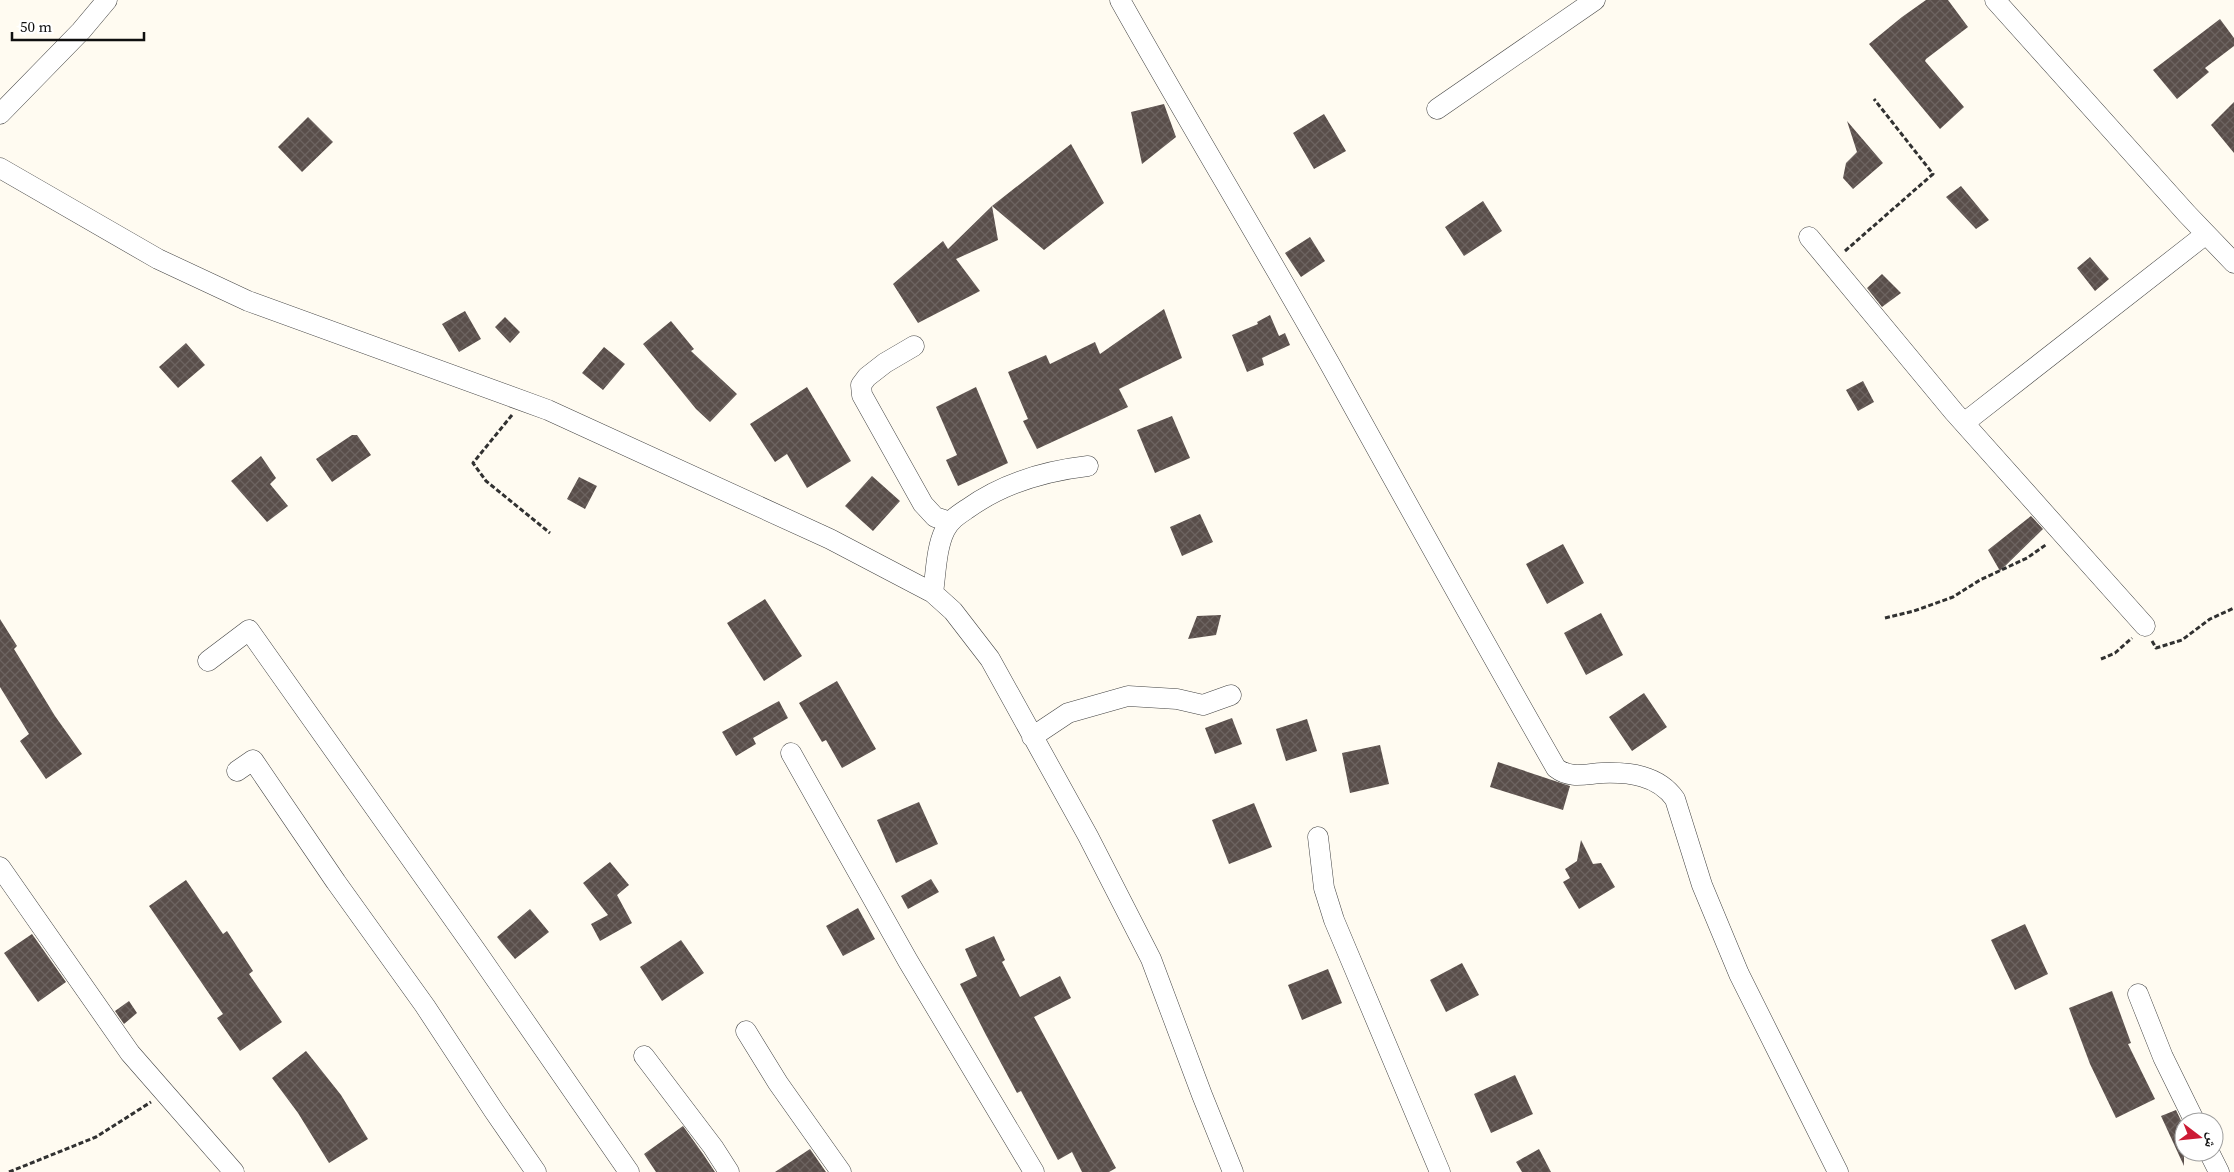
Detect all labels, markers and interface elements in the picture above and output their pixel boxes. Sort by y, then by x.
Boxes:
scale bar [12,10,145,42]
text: 50 m [20,16,52,37]
north arrow [2174,1112,2224,1162]
text: ش [2200,1131,2223,1151]

